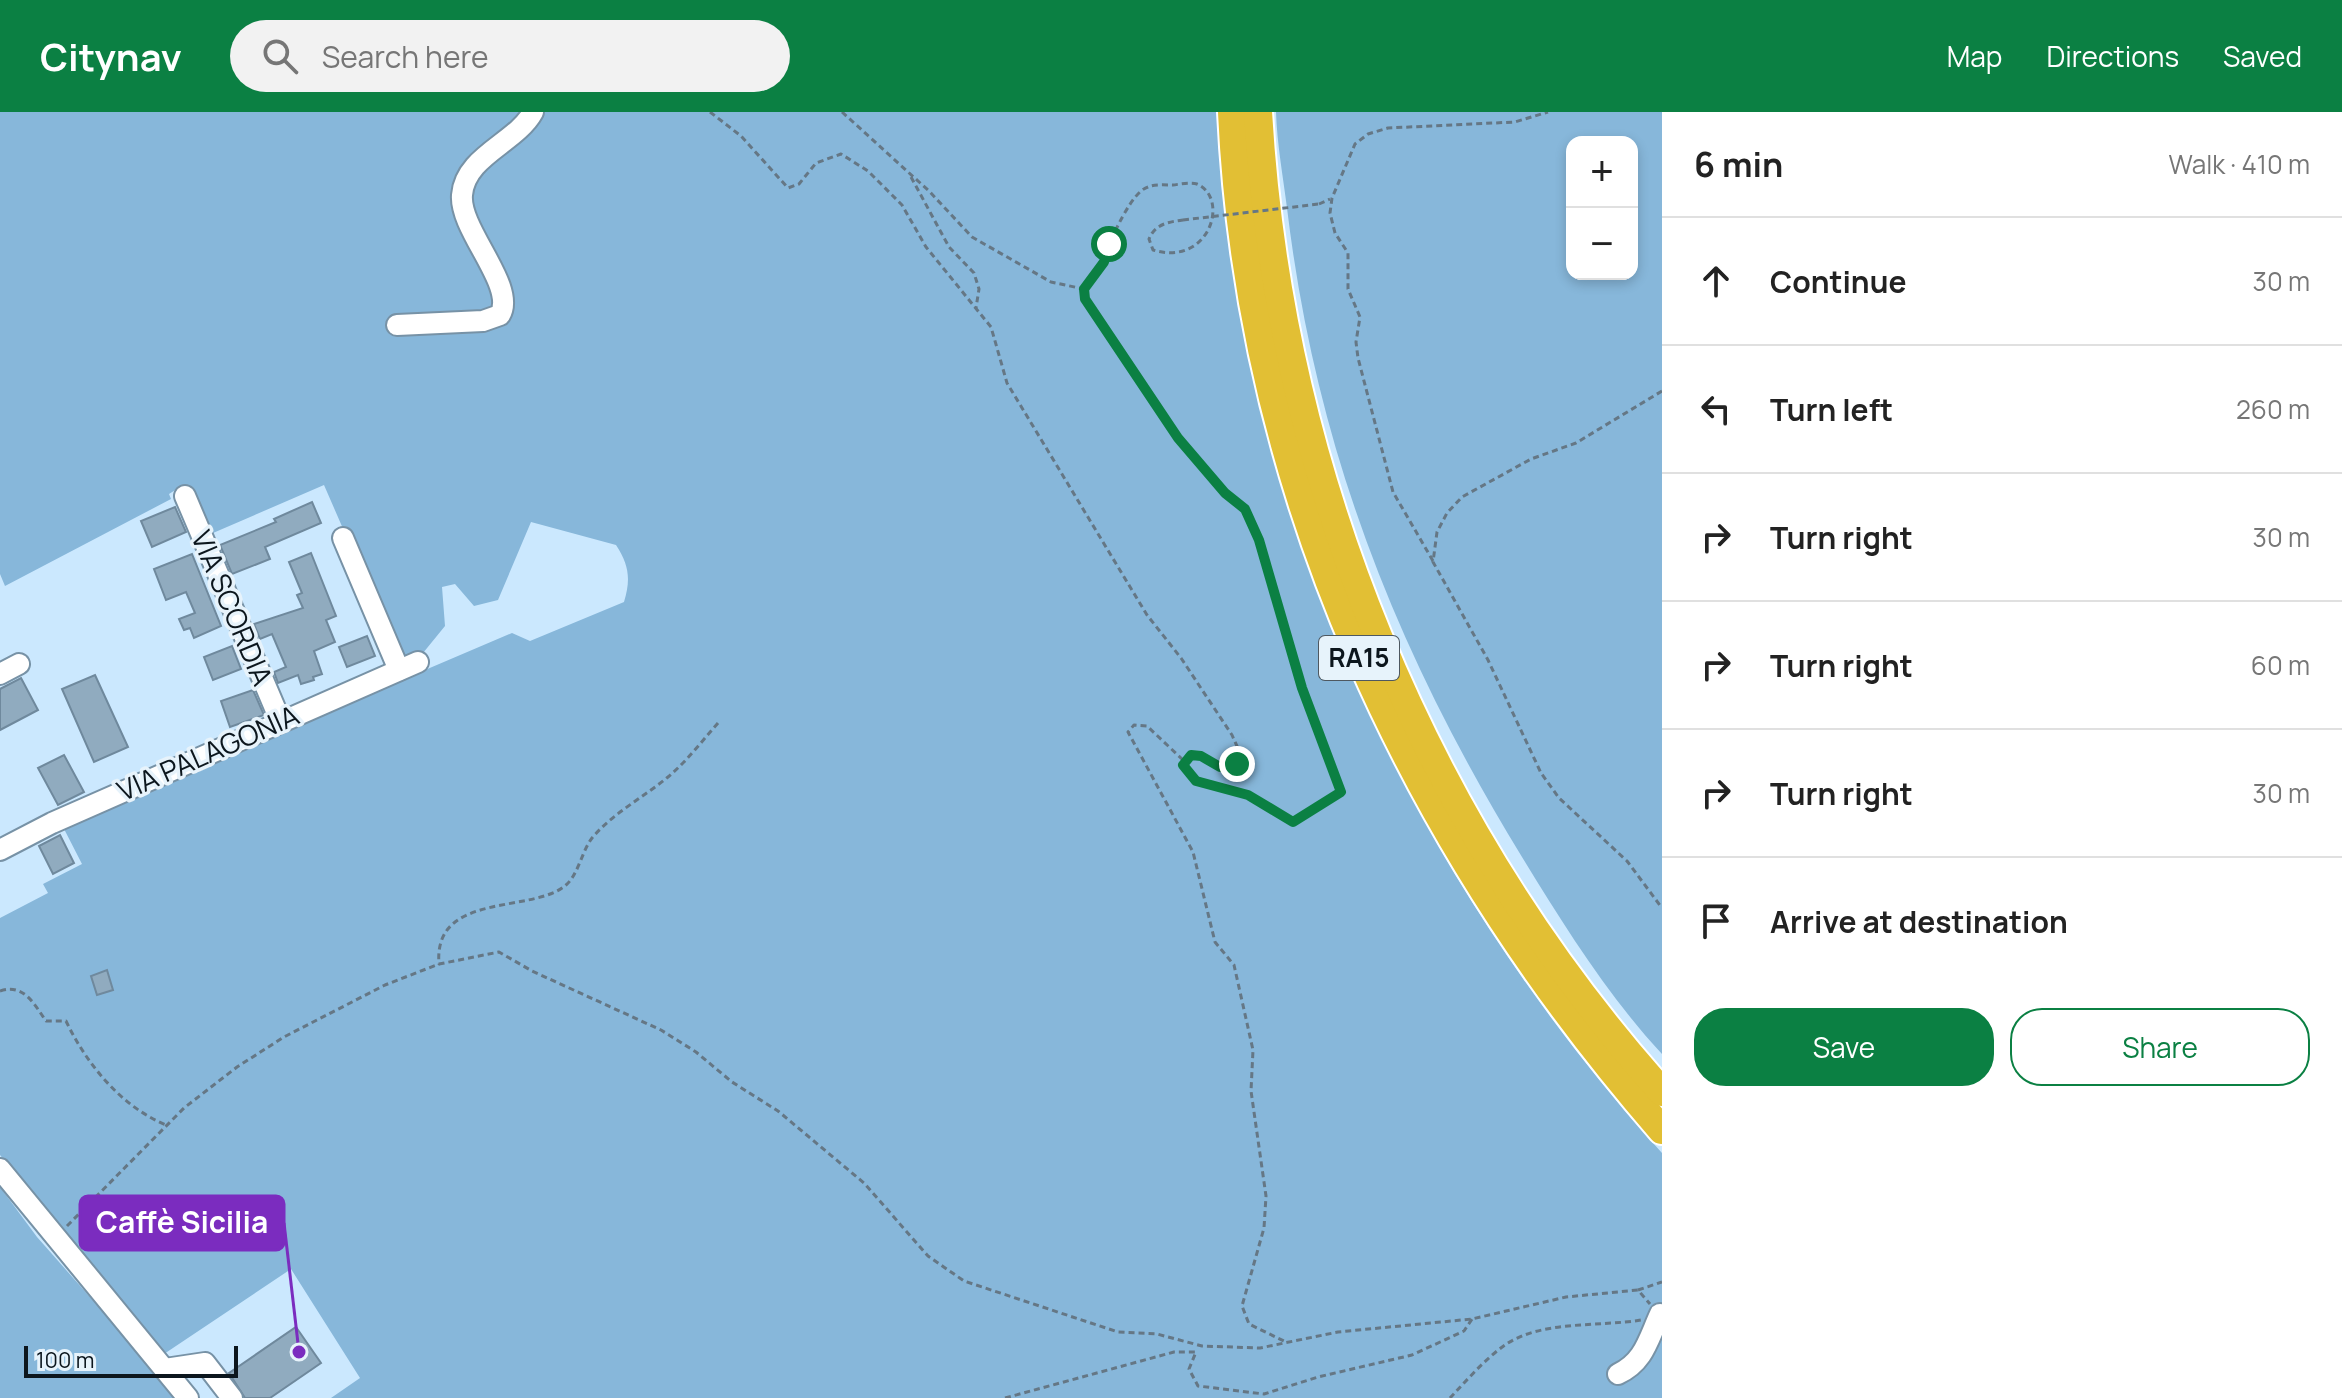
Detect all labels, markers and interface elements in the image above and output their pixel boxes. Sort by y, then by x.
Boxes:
search box [230,20,790,92]
text: Citynav [40,30,182,82]
icon: search [258,34,302,78]
text: Search here [322,36,489,77]
text: Map [1947,37,2002,75]
text: Directions [2046,37,2179,75]
text: Saved [2223,37,2302,75]
map controls [1566,136,1638,280]
button: + [1566,136,1638,208]
text: 6 min [1694,141,1783,187]
text: Walk · 410 m [2169,146,2310,182]
button: − [1566,208,1638,280]
route start [1091,226,1127,262]
icon: ahead [1694,259,1738,303]
text: Continue [1770,261,1906,302]
text: 30 m [2253,263,2310,299]
icon: left [1694,387,1738,431]
text: Turn left [1770,389,1893,430]
text: 260 m [2236,391,2310,427]
icon: right [1694,515,1738,559]
text: Turn right [1770,517,1913,558]
text: 30 m [2253,519,2310,555]
street label: VIA SCORDIA [183,524,283,691]
road number: RA15 [1319,636,1399,680]
icon: right [1694,643,1738,687]
text: Turn right [1770,645,1913,686]
text: 60 m [2251,647,2310,683]
street label: VIA PALAGONIA [111,695,305,809]
route end [1219,746,1255,782]
icon: right [1694,771,1738,815]
text: Turn right [1770,773,1913,814]
text: 30 m [2253,775,2310,811]
icon: arrive [1694,899,1738,943]
text: Arrive at destination [1770,901,2068,942]
button: Save [1694,1008,1994,1086]
button: Share [2010,1008,2310,1086]
callout: Caffè Sicilia [80,1196,284,1250]
text: Caffè Sicilia [96,1201,268,1242]
scale bar [24,1342,238,1378]
text: 100 m [36,1345,94,1375]

